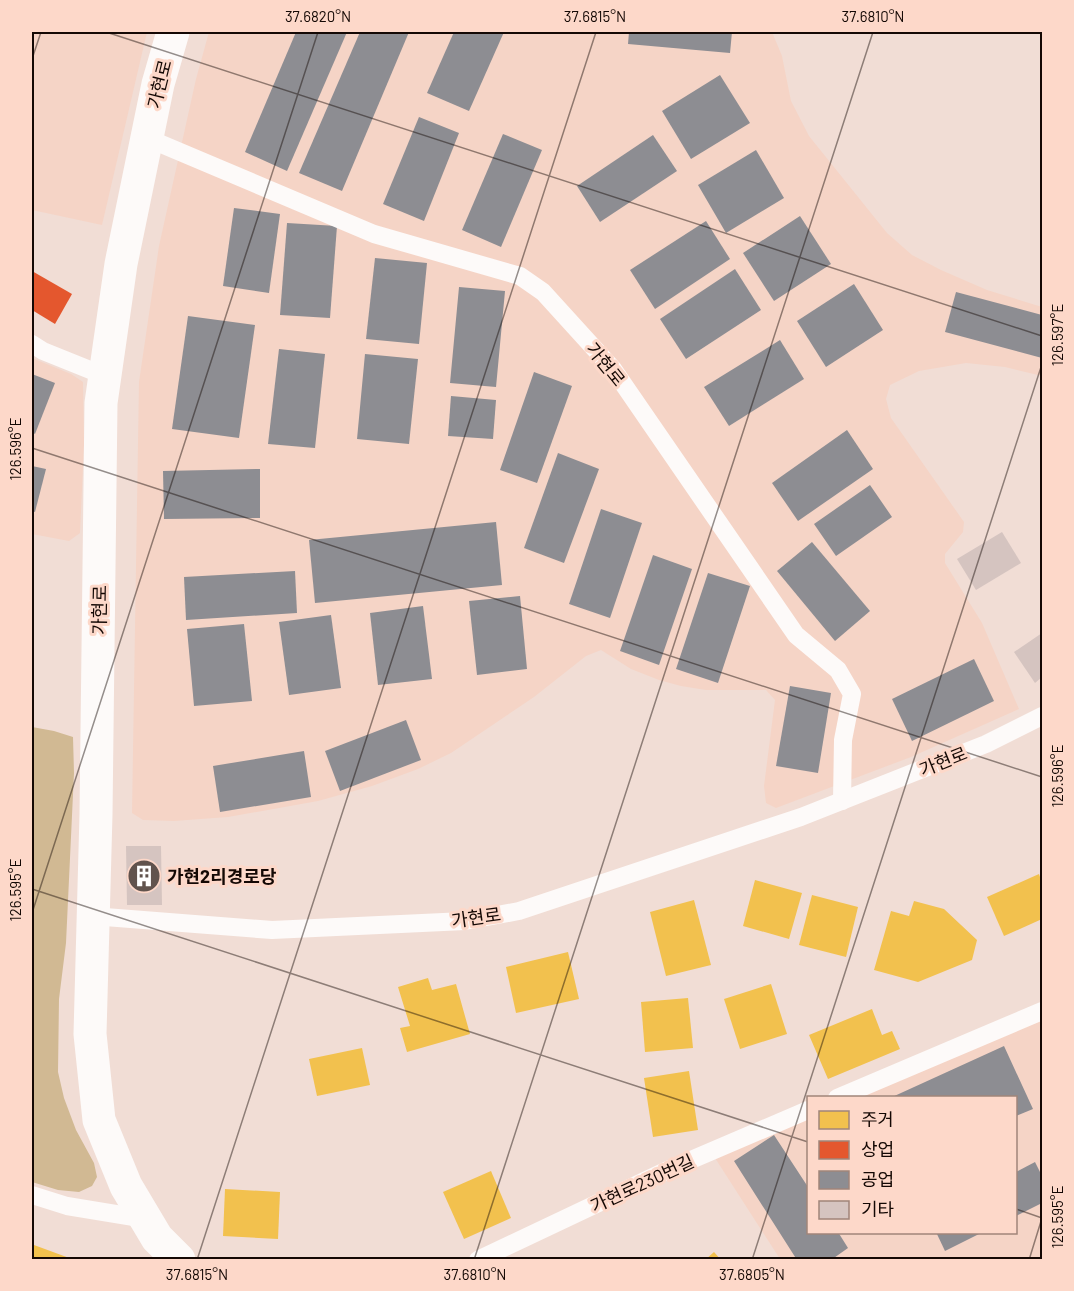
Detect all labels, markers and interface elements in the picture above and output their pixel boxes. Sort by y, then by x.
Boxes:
text: 37.6820°N [285,7,351,25]
text: 37.6815°N [564,7,626,25]
text: 37.6810°N [841,7,905,25]
street label: 가현로 [142,57,176,111]
text: 126.597°E [1048,304,1066,366]
street label: 가현로 [582,338,630,390]
text: 126.596°E [6,417,24,481]
street label: 가현로 [88,585,110,635]
street label: 가현로 [916,741,970,781]
text: 126.596°E [1048,744,1066,808]
text: 126.595°E [6,858,24,922]
building icon: 가현2리경로당 [126,858,162,894]
place label: 가현2리경로당 [167,865,276,887]
street label: 가현로 [450,903,502,931]
legend [807,1096,1017,1234]
text: 주거 [861,1108,894,1130]
text: 상업 [861,1138,894,1160]
street label: 가현로230번길 [587,1149,697,1217]
text: 공업 [861,1168,894,1190]
text: 126.595°E [1048,1185,1066,1249]
text: 기타 [861,1198,895,1220]
text: 37.6815°N [166,1265,228,1283]
text: 37.6810°N [443,1265,507,1283]
text: 37.6805°N [719,1265,785,1283]

